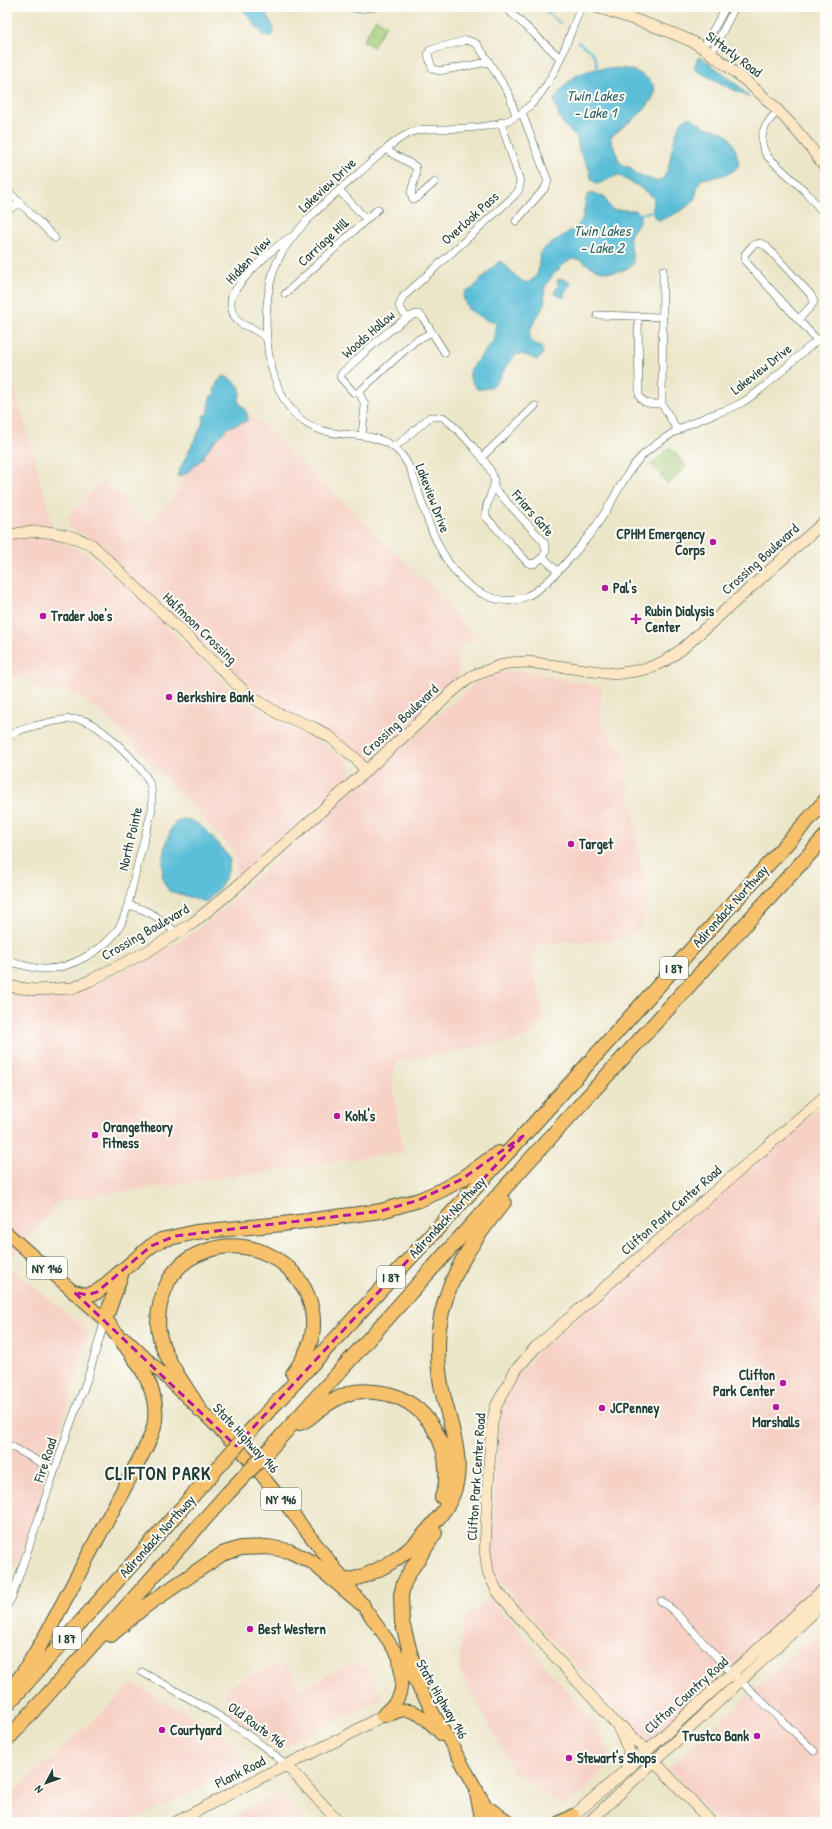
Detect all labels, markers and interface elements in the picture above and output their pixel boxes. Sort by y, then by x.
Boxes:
street label: Sitterly Road [702,26,767,82]
water label: Twin Lakes - Lake 1 [567,85,625,123]
street label: Lakeview Drive [294,153,360,216]
street label: Overlook Pass [437,187,503,249]
street label: Carriage Hill [293,212,354,271]
water label: Twin Lakes - Lake 2 [574,220,632,258]
street label: Hidden View [221,231,275,288]
street label: Woods Hollow [337,305,399,362]
street label: Lakeview Drive [726,339,795,398]
street label: Lakeview Drive [412,461,455,535]
street label: Friars Gate [507,485,559,540]
street label: Crossing Boulevard [717,518,803,599]
place label: CPHM Emergency Corps [616,524,706,561]
marker: CPHM Emergency Corps [708,537,718,547]
place label: Pal's [613,578,637,597]
marker: Pal's [600,583,610,593]
street label: Halfmoon Crossing [158,587,242,669]
place label: Rubin Dialysis Center [645,601,715,636]
place label: Trader Joe's [50,606,113,625]
marker: Trader Joe's [38,611,48,621]
marker: Rubin Dialysis Center [630,613,642,625]
street label: Crossing Boulevard [357,679,443,761]
place label: Berkshire Bank [177,687,254,706]
marker: Berkshire Bank [164,692,174,702]
street label: North Pointe [113,805,146,873]
place label: Target [578,834,614,855]
marker: Target [566,839,576,849]
street label: Adirondack Northway [687,860,773,952]
street label: Crossing Boulevard [98,899,193,965]
road number: I 87 [660,957,688,979]
place label: Kohl's [345,1106,376,1125]
marker: Kohl's [332,1111,342,1121]
place label: Orangetheory Fitness [102,1117,173,1152]
marker: Orangetheory Fitness [90,1130,100,1140]
street label: Clifton Park Center Road [616,1160,726,1259]
street label: Adirondack Northway [404,1172,490,1262]
road number: NY 146 [27,1257,67,1279]
road number: I 87 [377,1266,405,1288]
place label: Clifton Park Center [713,1365,776,1400]
marker: Clifton Park Center [778,1378,788,1388]
place label: JCPenney [610,1398,659,1419]
street label: State Highway 146 [208,1399,284,1478]
marker: Marshalls [771,1402,781,1412]
marker: JCPenney [597,1403,607,1413]
street label: Clifton Park Center Road [462,1412,489,1541]
place label: Marshalls [752,1412,800,1431]
street label: Fire Road [28,1435,61,1485]
district label: CLIFTON PARK [105,1461,211,1486]
road number: NY 146 [261,1488,301,1510]
street label: Adirondack Northway [114,1490,200,1582]
place label: Best Western [258,1619,326,1638]
marker: Best Western [245,1624,255,1634]
road number: I 87 [53,1627,81,1649]
street label: Clifton Country Road [640,1651,733,1738]
street label: State Highway 146 [411,1655,473,1743]
street label: Old Route 146 [224,1697,290,1752]
place label: Courtyard [170,1720,222,1741]
marker: Courtyard [157,1725,167,1735]
place label: Trustco Bank [681,1726,749,1745]
marker: Trustco Bank [752,1731,762,1741]
place label: Stewart's Shops [577,1748,657,1769]
street label: Plank Road [211,1751,269,1792]
marker: Stewart's Shops [564,1753,574,1763]
north arrow [26,1763,66,1803]
text: N [31,1783,46,1796]

